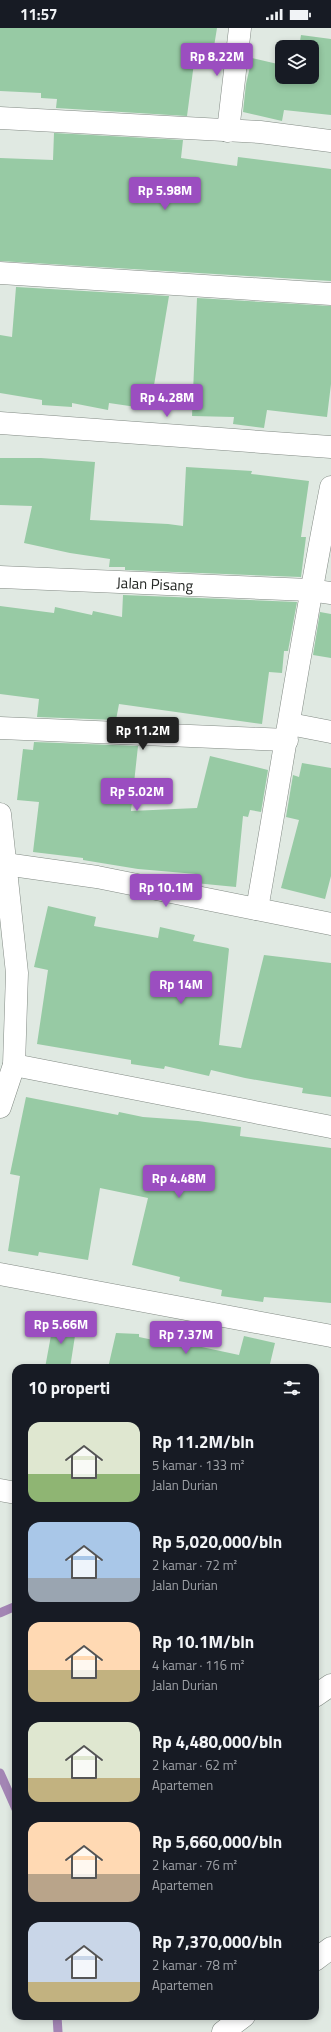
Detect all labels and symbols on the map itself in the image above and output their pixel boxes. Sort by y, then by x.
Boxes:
pin: Rp 8.22M [176,43,258,77]
pin: Rp 5.98M [124,177,206,211]
pin: Rp 4.28M [126,384,208,418]
street label: Jalan Pisang [116,570,194,597]
pin: Rp 11.2M [102,717,184,751]
pin: Rp 5.02M [96,778,178,812]
pin: Rp 10.1M [125,874,207,908]
pin: Rp 14M [148,971,214,1005]
pin: Rp 4.48M [138,1165,220,1199]
pin: Rp 5.66M [20,1311,102,1345]
pin: Rp 7.37M [145,1321,227,1355]

